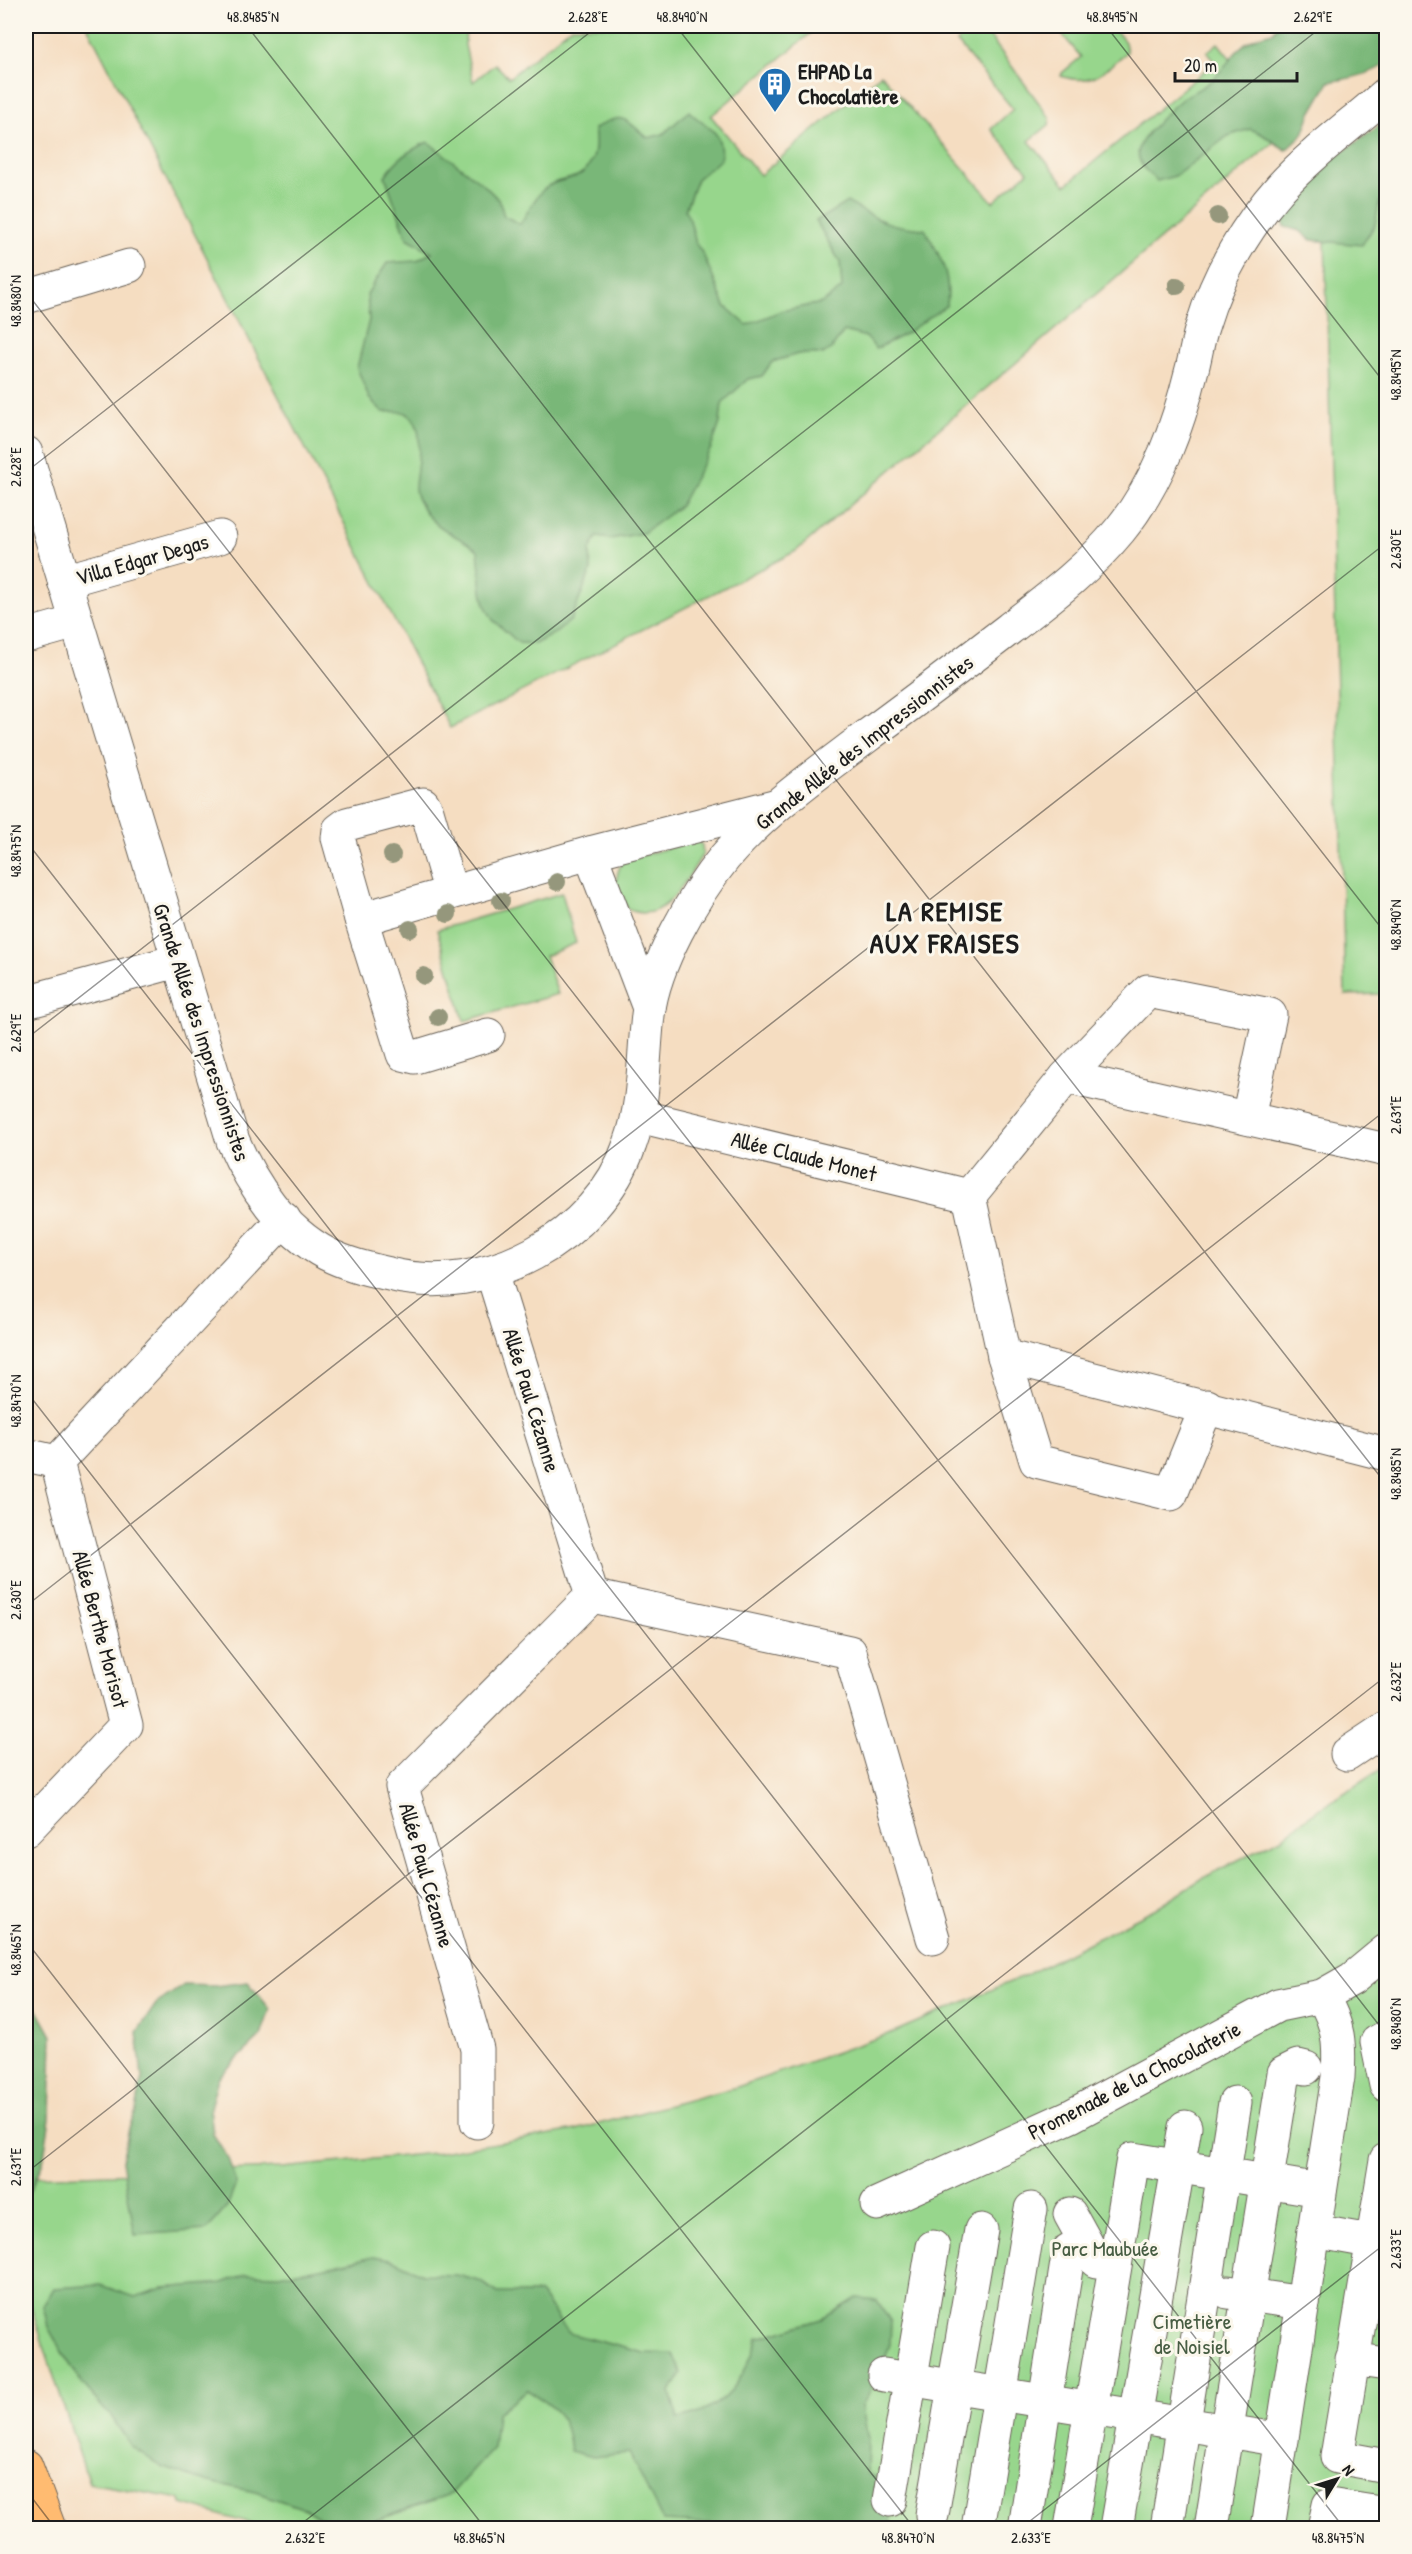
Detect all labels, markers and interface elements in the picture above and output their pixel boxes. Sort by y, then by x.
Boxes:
text: 48.8485°N [227,6,279,27]
text: 2.628°E [568,6,608,27]
text: 48.8490°N [656,6,708,27]
text: 48.8495°N [1087,6,1137,27]
text: 2.629°E [1294,6,1333,27]
scale bar [1175,45,1296,83]
text: 20 m [1184,53,1217,78]
place label: EHPAD La Chocolatière [798,56,899,111]
building icon: EHPAD La Chocolatière [757,66,793,113]
text: 48.8480°N [5,275,26,327]
text: 48.8495°N [1385,350,1406,400]
text: 2.628°E [5,447,26,487]
street label: Villa Edgar Degas [72,526,212,592]
text: 2.630°E [1385,529,1406,569]
street label: Grande Allée des Impressionnistes [749,647,979,837]
text: 48.8475°N [5,825,26,877]
district label: LA REMISE AUX FRAISES [870,892,1020,962]
street label: Grande Allée des Impressionnistes [146,899,258,1165]
text: 48.8490°N [1385,899,1406,951]
text: 2.629°E [5,1013,26,1052]
text: 2.631°E [1385,1095,1406,1134]
street label: Allée Claude Monet [728,1123,880,1189]
street label: Allée Paul Cézanne [496,1324,568,1476]
text: 48.8470°N [5,1374,26,1428]
text: 48.8485°N [1385,1448,1406,1500]
street label: Allée Berthe Morisot [66,1547,137,1712]
text: 2.630°E [5,1580,26,1620]
text: 2.632°E [1385,1662,1406,1702]
street label: Allée Paul Cézanne [392,1799,462,1951]
text: 48.8465°N [5,1924,26,1976]
text: 48.8480°N [1385,1998,1406,2050]
street label: Promenade de la Chocolaterie [1022,2013,1246,2147]
text: 2.631°E [5,2147,26,2186]
text: 2.633°E [1385,2229,1406,2269]
park label: Parc Maubuée [1051,2233,1159,2263]
park label: Cimetière de Noisiel [1152,2306,1232,2361]
north arrow [1307,2449,1367,2509]
text: N [1338,2460,1360,2480]
text: 2.632°E [285,2527,325,2548]
text: 48.8465°N [453,2527,505,2548]
text: 48.8470°N [881,2527,935,2548]
text: 2.633°E [1011,2527,1051,2548]
text: 48.8475°N [1312,2527,1364,2548]

